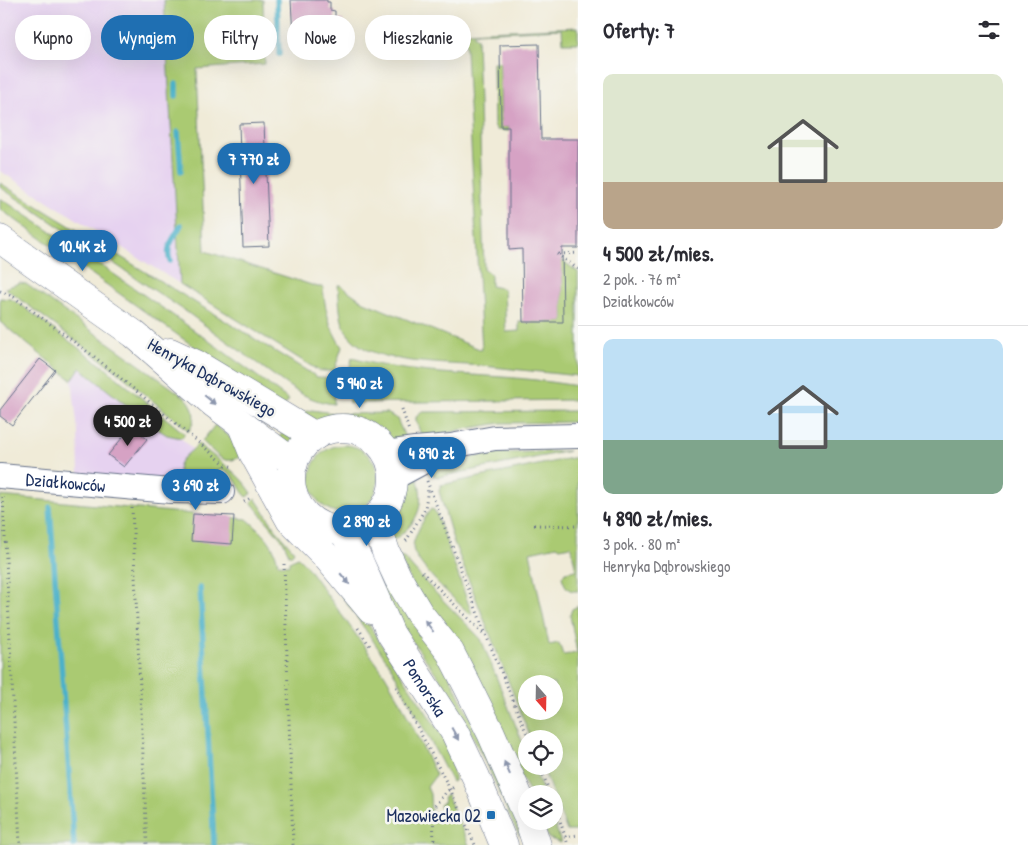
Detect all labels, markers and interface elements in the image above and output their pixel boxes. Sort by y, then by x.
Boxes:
chip: Kupno [15,15,91,60]
chip: Wynajem [101,15,194,60]
chip: Filtry [204,15,277,60]
chip: Nowe [287,15,355,60]
chip: Mieszkanie [365,15,471,60]
text: Oferty: 7 [603,16,675,45]
icon: filters [975,16,1003,44]
icon: home [758,106,848,196]
pin: 7 770 zł [202,142,306,185]
text: 7 770 zł [228,148,280,170]
pin: 10.4K zł [31,230,135,272]
text: 10.4K zł [59,235,107,257]
text: 4 500 zł/mies. [603,239,714,268]
text: 2 pok. · 76 m² [603,268,681,290]
text: Działkowców [603,290,674,312]
street label: Henryka Dąbrowskiego [143,331,281,423]
pin: 5 940 zł [308,366,412,409]
text: 5 940 zł [337,372,383,394]
icon: home [758,372,848,462]
one-way arrow [204,395,217,406]
pin: 4 500 zł [76,404,180,447]
text: 4 500 zł [104,410,152,432]
pin: 4 890 zł [380,436,484,479]
text: 4 890 zł [409,442,455,464]
street label: Działkowców [25,466,107,498]
pin: 3 690 zł [144,468,248,511]
text: 3 690 zł [173,474,219,496]
pin: 2 890 zł [315,504,419,547]
text: 4 890 zł/mies. [603,504,713,533]
text: 2 890 zł [343,510,391,532]
text: 3 pok. · 80 m² [603,533,680,555]
text: Henryka Dąbrowskiego [603,555,730,577]
one-way arrow [339,572,350,585]
one-way arrow [424,620,435,633]
street label: Pomorska [398,654,453,721]
north arrow [518,675,562,720]
map controls [518,675,563,830]
one-way arrow [451,727,459,741]
button: locate [518,730,563,775]
one-way arrow [503,761,511,775]
button: layers [518,785,563,830]
place label: Mazowiecka 02 [387,803,482,828]
marker: Mazowiecka 02 [485,809,497,821]

